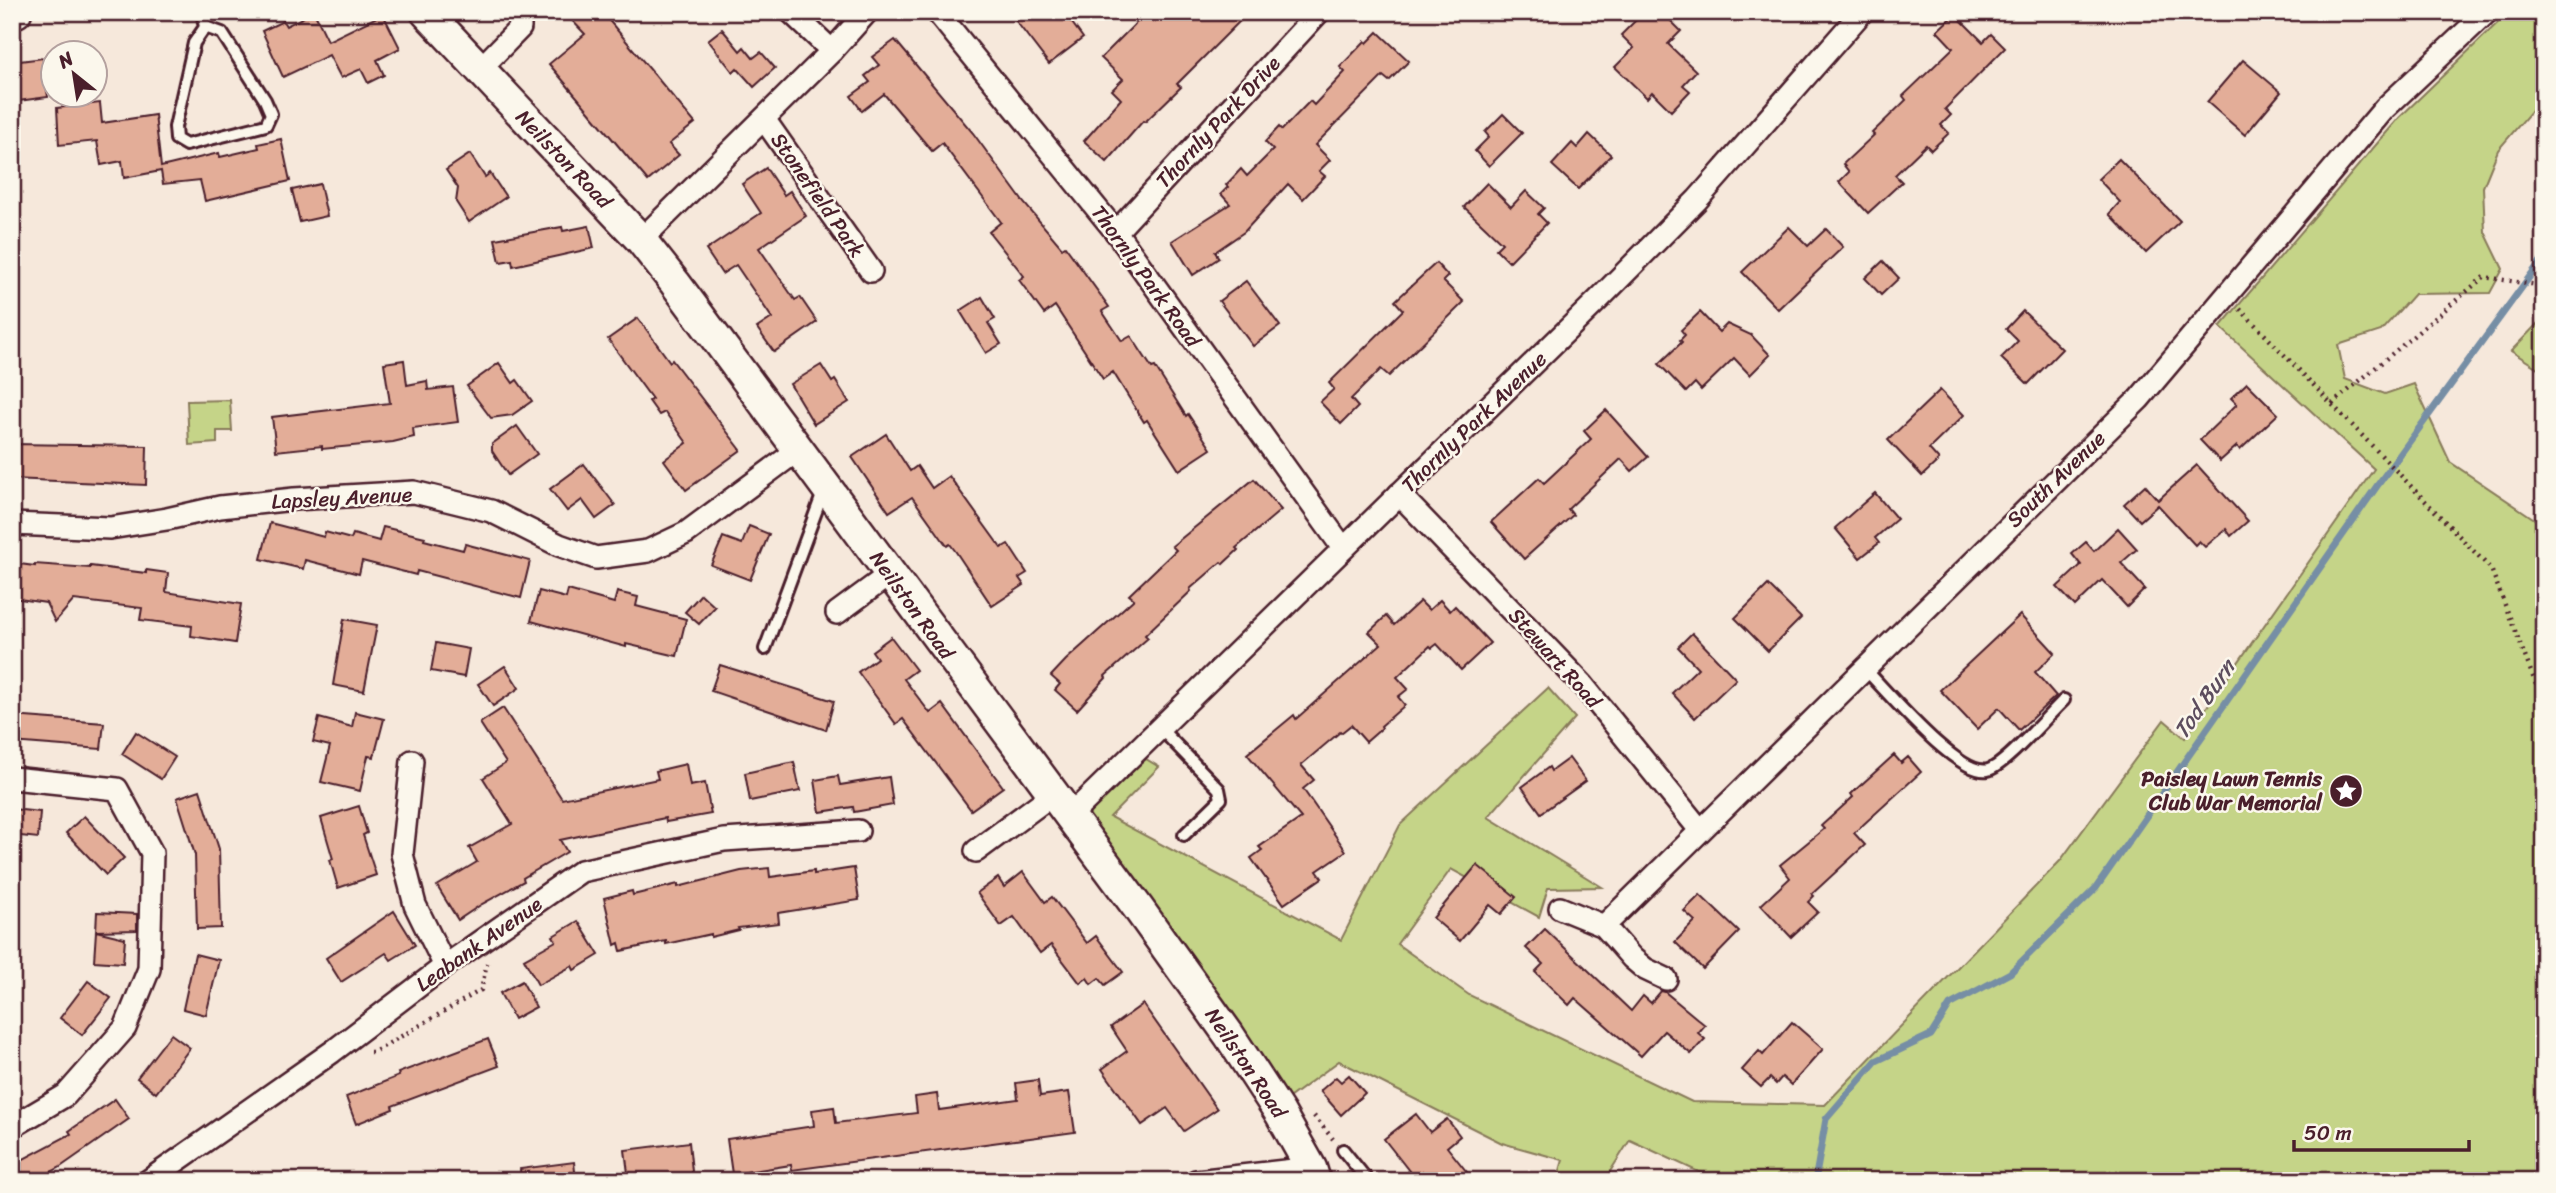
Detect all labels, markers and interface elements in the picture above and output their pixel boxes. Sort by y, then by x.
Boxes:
north arrow [38,38,108,108]
text: N [51,42,80,78]
street label: Thornly Park Drive [1146,46,1290,198]
street label: Neilston Road [506,100,623,219]
street label: Stonefield Park [760,124,876,266]
street label: Thornly Park Road [1081,196,1212,357]
street label: Thornly Park Avenue [1392,342,1556,502]
street label: South Avenue [1997,421,2115,537]
street label: Lapsley Avenue [270,475,414,521]
street label: Neilston Road [859,542,966,669]
street label: Stewart Road [1499,598,1613,719]
water label: Tod Burn [2162,649,2248,748]
place label: Paisley Lawn Tennis Club War Memorial [2141,760,2323,822]
place icon: Paisley Lawn Tennis Club War Memorial [2327,772,2365,810]
street label: Leabank Avenue [407,886,551,1002]
street label: Neilston Road [1195,1000,1298,1128]
scale bar [2294,1109,2468,1153]
text: 50 m [2304,1114,2352,1152]

